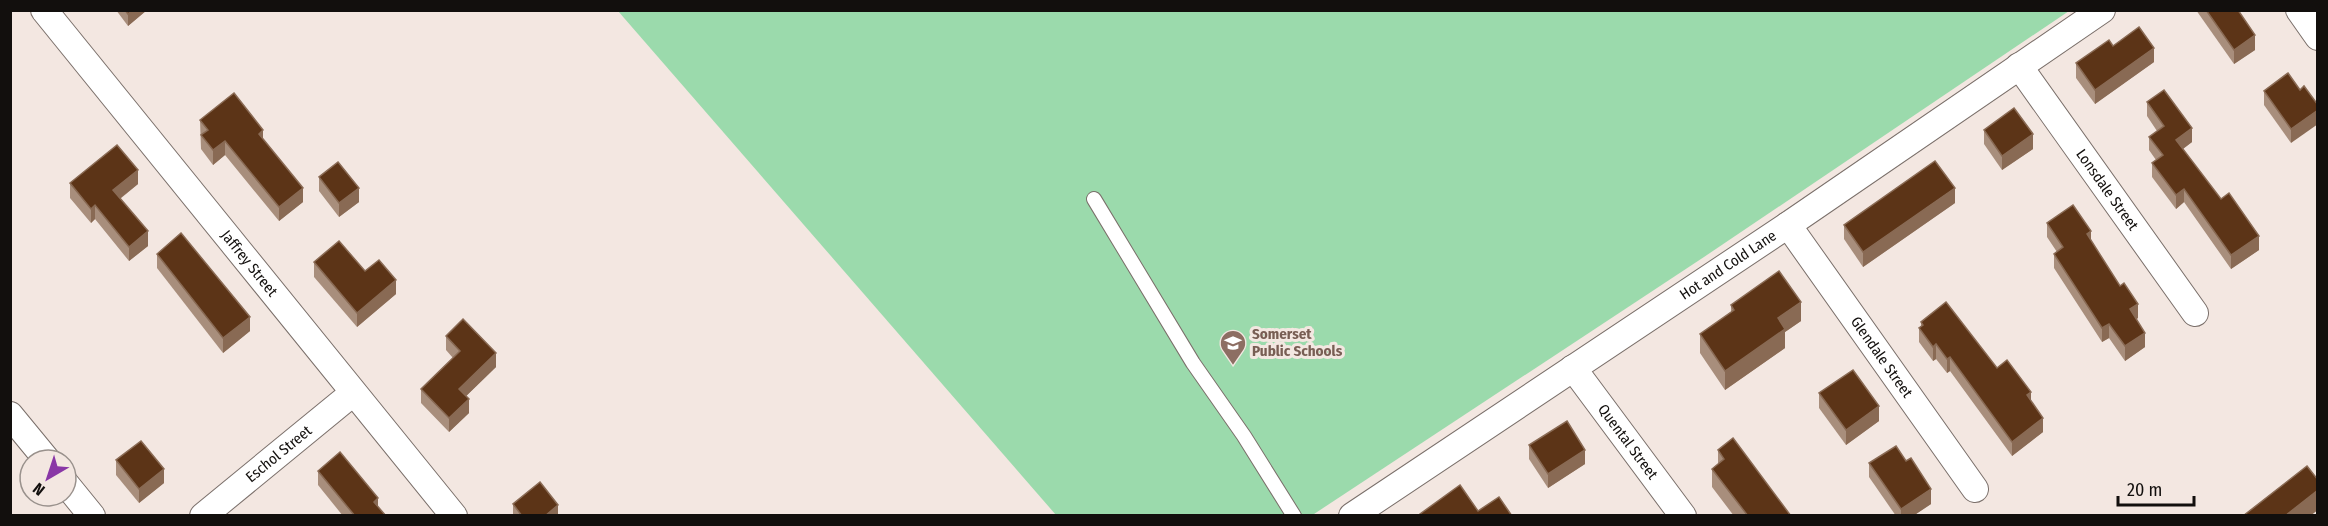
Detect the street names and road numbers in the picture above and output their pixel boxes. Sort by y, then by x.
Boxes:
street label: Lonsdale Street [2072,146,2142,234]
street label: Hot and Cold Lane [1676,226,1780,304]
street label: Jaffrey Street [217,227,281,300]
street label: Glendale Street [1847,313,1916,401]
street label: Quental Street [1594,401,1662,483]
street label: Eschol Street [242,421,316,486]

